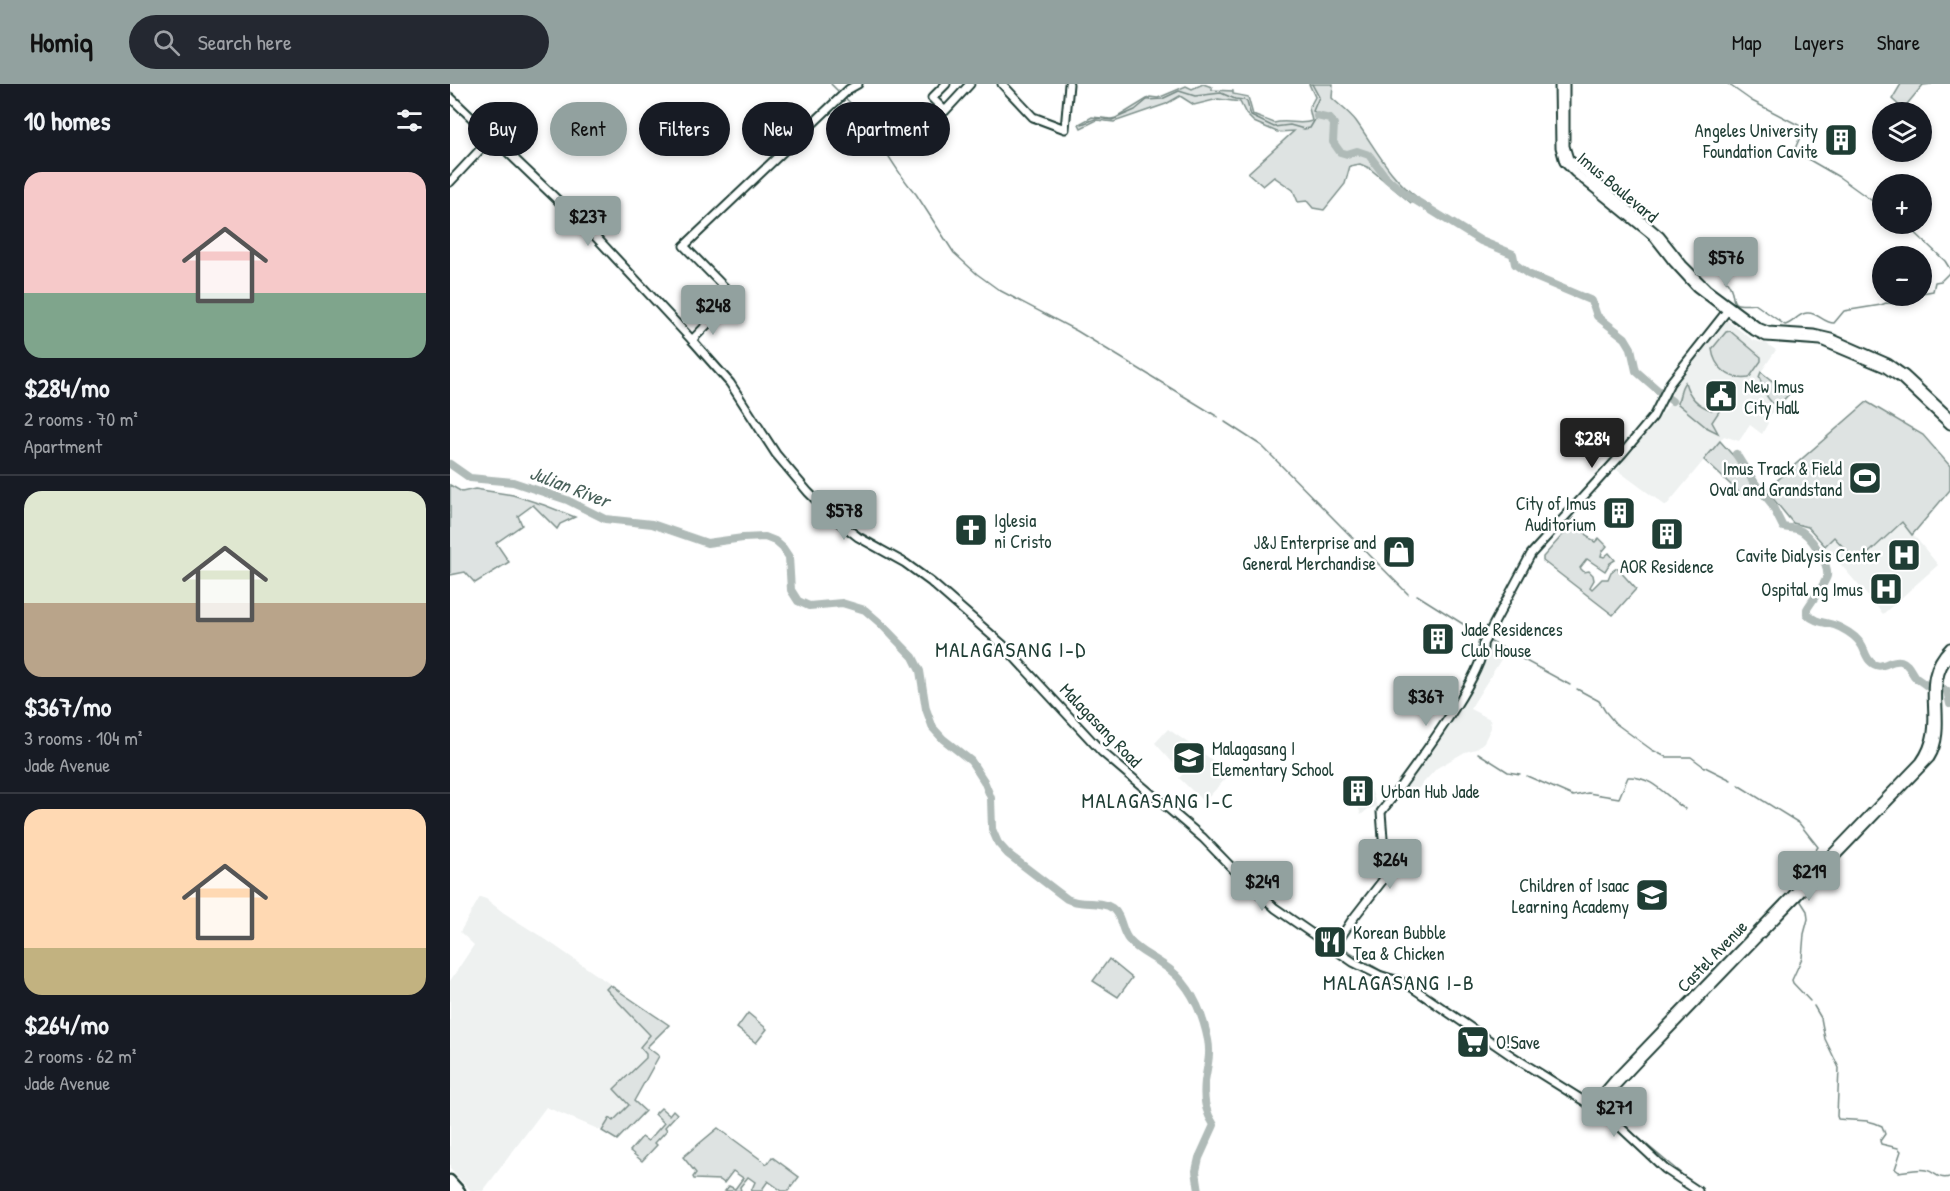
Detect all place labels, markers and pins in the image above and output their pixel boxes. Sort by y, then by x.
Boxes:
place label: Angeles University Foundation Cavite [1695,118,1818,164]
building icon: Angeles University Foundation Cavite [1823,122,1859,158]
pin: $237 [552,196,624,247]
pin: $576 [1690,237,1762,288]
pin: $248 [677,285,749,336]
place label: New Imus City Hall [1744,374,1804,420]
public building icon: New Imus City Hall [1703,378,1739,414]
pin: $284 [1556,418,1628,469]
place label: Imus Track & Field Oval and Grandstand [1709,456,1842,502]
sports icon: Imus Track & Field Oval and Grandstand [1847,460,1883,496]
pin: $578 [808,490,880,541]
place label: City of Imus Auditorium [1516,491,1596,537]
building icon: City of Imus Auditorium [1601,495,1637,531]
place label: Iglesia ni Cristo [994,508,1052,554]
church icon: Iglesia ni Cristo [953,512,989,548]
building icon: AOR Residence [1649,516,1685,552]
place label: J&J Enterprise and General Merchandise [1242,530,1376,576]
shop icon: J&J Enterprise and General Merchandise [1381,534,1417,570]
hospital icon: Cavite Dialysis Center [1886,537,1922,573]
place label: Cavite Dialysis Center [1736,543,1881,568]
place label: AOR Residence [1620,554,1714,579]
hospital icon: Ospital ng Imus [1868,571,1904,607]
place label: Ospital ng Imus [1761,577,1863,602]
place label: Jade Residences Club House [1461,617,1563,663]
building icon: Jade Residences Club House [1420,621,1456,657]
pin: $367 [1390,676,1462,727]
place label: Malagasang I Elementary School [1212,736,1334,782]
school or university icon: Malagasang I Elementary School [1171,740,1207,776]
building icon: Urban Hub Jade [1340,773,1376,809]
place label: Urban Hub Jade [1381,779,1480,804]
pin: $264 [1354,839,1426,890]
pin: $219 [1773,851,1845,902]
pin: $249 [1226,861,1298,912]
place label: Children of Isaac Learning Academy [1512,873,1629,919]
school or university icon: Children of Isaac Learning Academy [1634,877,1670,913]
place label: Korean Bubble Tea & Chicken [1353,920,1446,966]
restaurant icon: Korean Bubble Tea & Chicken [1312,924,1348,960]
supermarket icon: O!Save [1455,1024,1491,1060]
place label: O!Save [1496,1030,1540,1055]
pin: $271 [1578,1087,1650,1138]

